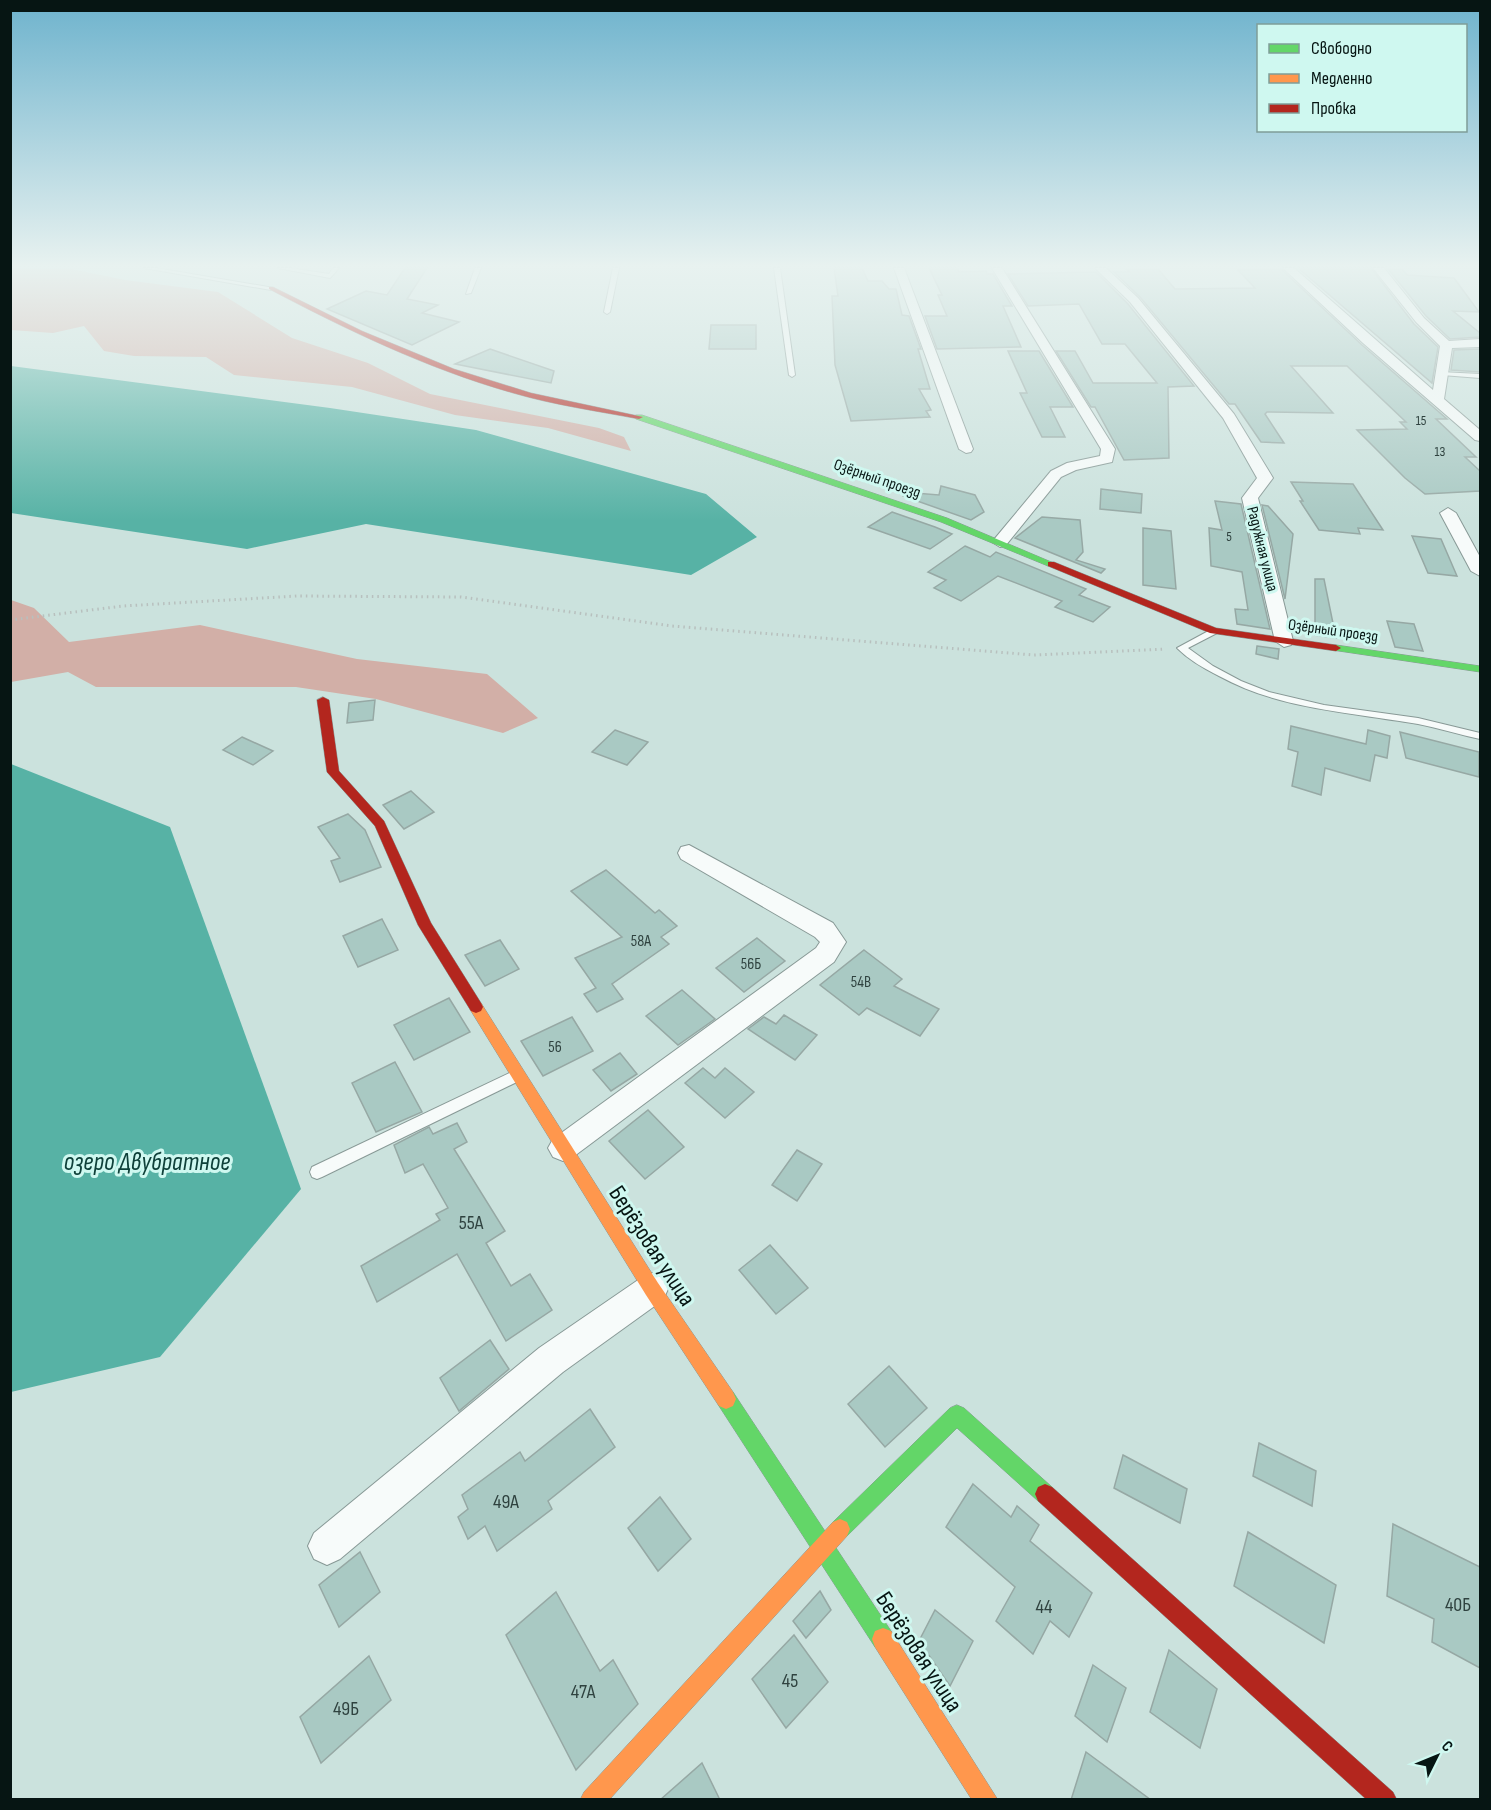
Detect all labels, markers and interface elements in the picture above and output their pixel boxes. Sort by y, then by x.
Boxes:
legend [1257,24,1467,132]
text: Свободно [1311,38,1372,59]
text: Медленно [1311,68,1373,89]
text: Пробка [1311,98,1356,119]
house number: 15 [1416,412,1427,429]
house number: 13 [1435,443,1446,460]
street label: Озёрный проезд [831,455,923,503]
street label: Радужная улица [1242,504,1282,594]
house number: 5 [1226,528,1232,545]
street label: Озёрный проезд [1287,615,1379,647]
house number: 58А [631,932,651,951]
house number: 56Б [741,955,761,974]
house number: 54В [851,973,871,992]
house number: 56 [548,1038,562,1057]
water label: озеро Двубратное [64,1147,230,1178]
street label: Берёзовая улица [602,1180,702,1312]
house number: 55А [459,1211,484,1235]
house number: 49А [493,1490,519,1514]
street label: Берёзовая улица [869,1586,969,1718]
house number: 40Б [1445,1593,1471,1617]
house number: 44 [1036,1595,1052,1619]
house number: 45 [782,1669,798,1693]
house number: 47А [571,1680,596,1704]
house number: 49Б [333,1697,359,1721]
north arrow [1407,1726,1467,1786]
text: С [1437,1737,1457,1756]

